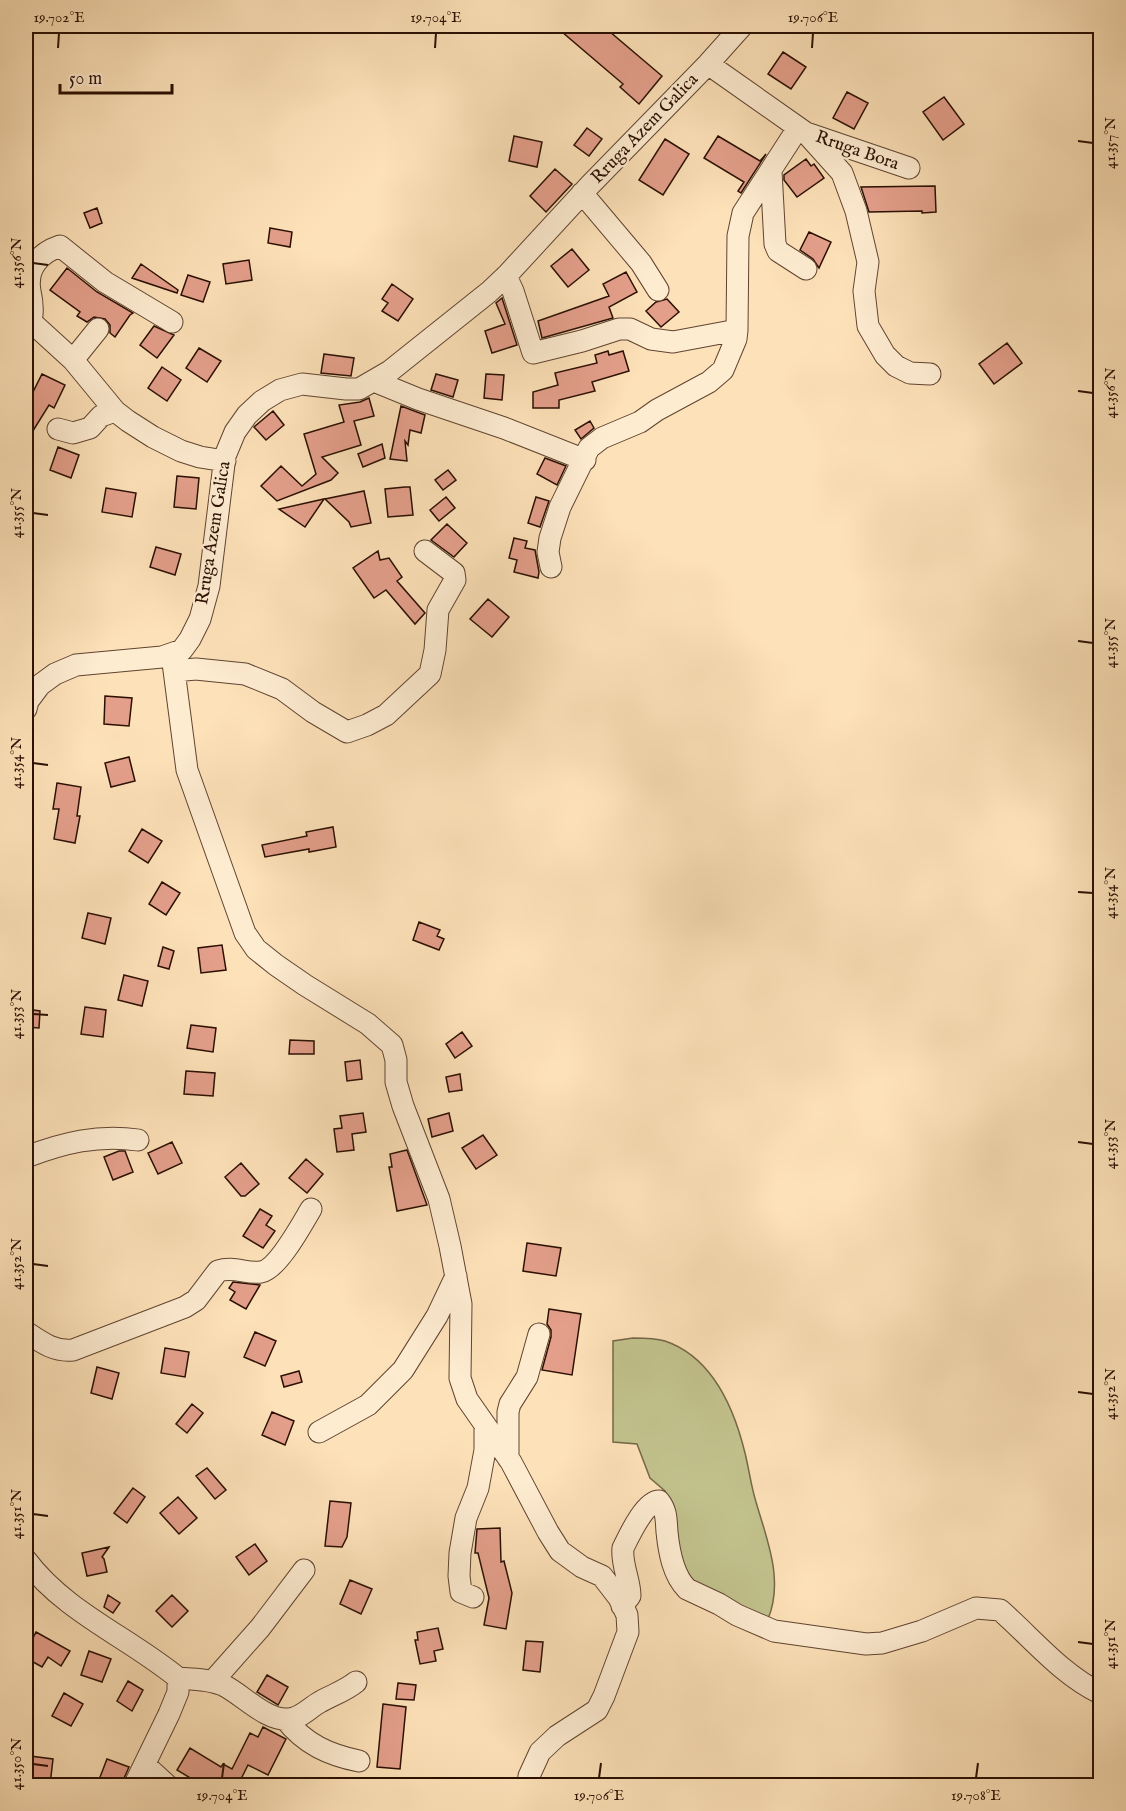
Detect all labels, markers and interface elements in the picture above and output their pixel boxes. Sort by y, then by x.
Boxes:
text: 19.702°E [33,8,85,27]
text: 19.704°E [410,8,462,27]
text: 19.706°E [788,8,838,27]
scale bar [60,57,172,95]
text: 50 m [69,68,102,91]
street label: Rruga Azem Galica [586,69,704,189]
text: 41.357°N [1101,117,1120,169]
street label: Rruga Bora [812,126,902,176]
text: 41.356°N [7,237,26,289]
text: 41.356°N [1101,367,1120,419]
street label: Rruga Azem Galica [191,459,237,606]
text: 41.355°N [7,488,26,538]
text: 41.355°N [1101,618,1120,668]
text: 41.354°N [7,737,26,789]
text: 41.354°N [1101,867,1120,919]
text: 41.353°N [7,989,26,1039]
text: 41.353°N [1101,1119,1120,1169]
text: 41.352°N [7,1238,26,1290]
text: 41.352°N [1101,1368,1120,1420]
text: 41.351°N [7,1489,26,1539]
text: 41.351°N [1101,1619,1120,1669]
text: 41.350°N [7,1738,26,1790]
text: 19.704°E [196,1786,248,1805]
text: 19.706°E [574,1786,624,1805]
text: 19.708°E [951,1786,1001,1805]

